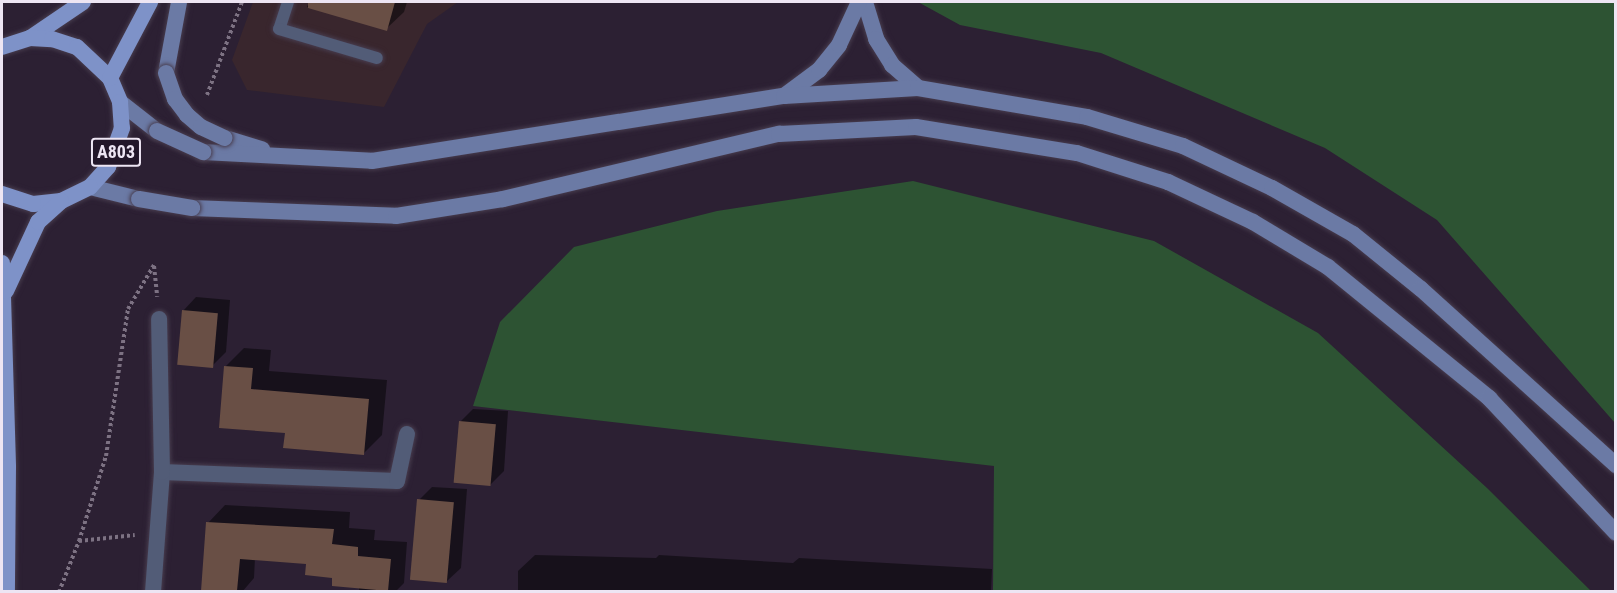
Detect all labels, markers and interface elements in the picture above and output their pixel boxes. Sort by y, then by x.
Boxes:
road number: A803 [90,137,142,167]

